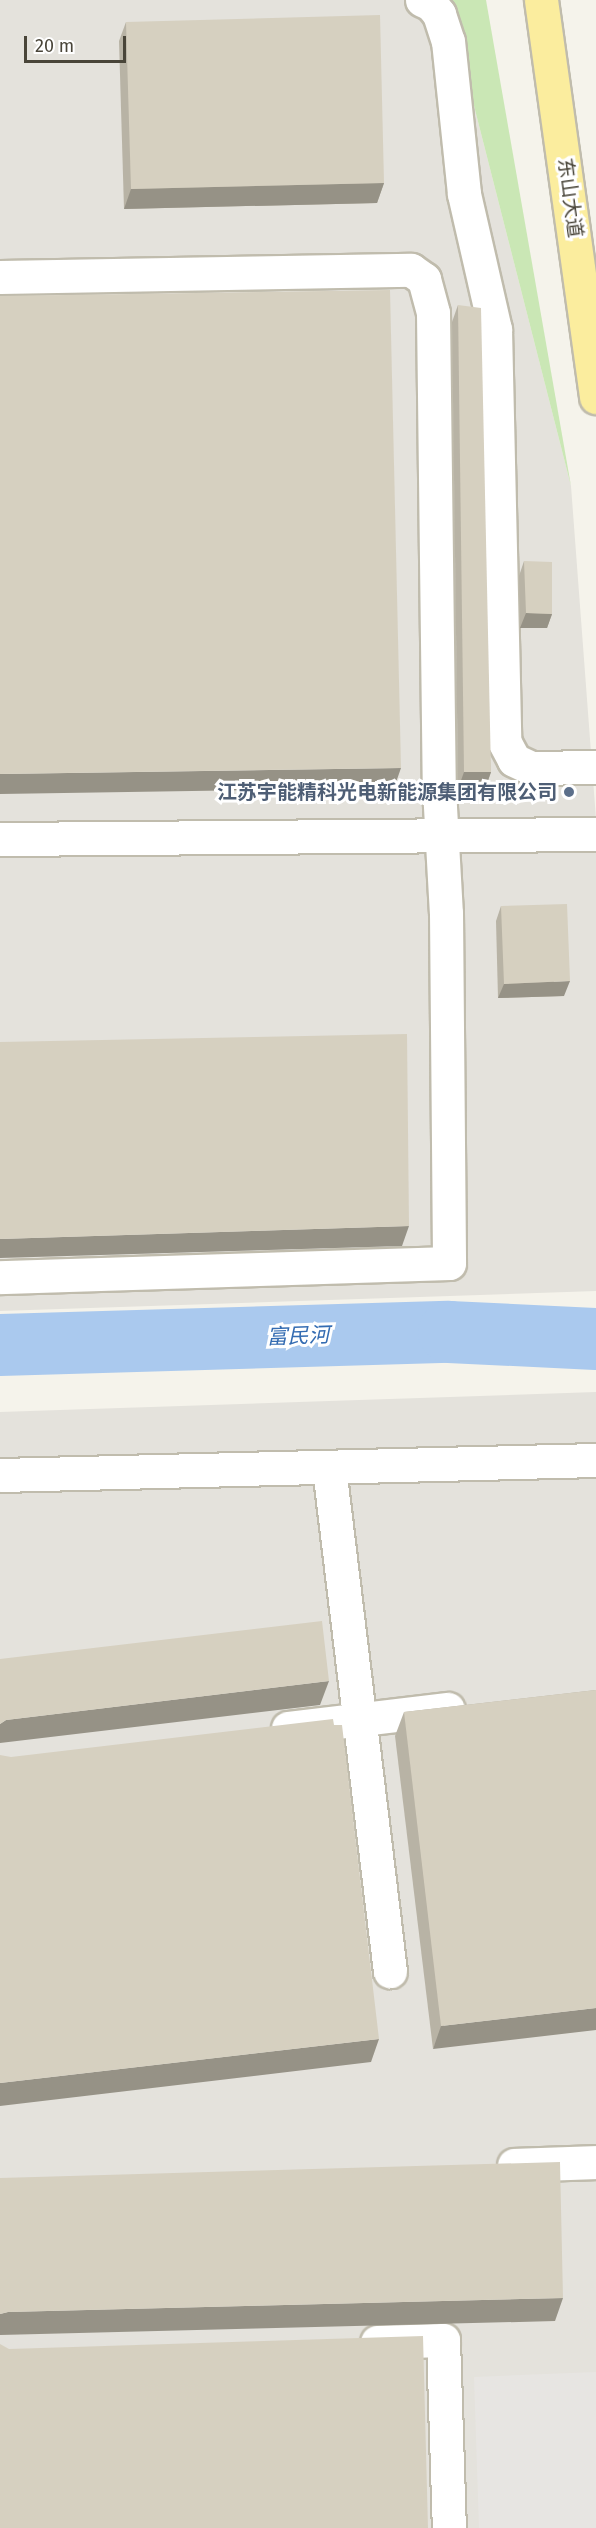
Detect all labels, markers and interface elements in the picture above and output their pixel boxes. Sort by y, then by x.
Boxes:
scale bar [27,24,129,62]
text: 20 m [35,35,74,57]
street label: 东山大道 [553,157,587,239]
place label: 江苏宇能精科光电新能源集团有限公司 [217,780,557,804]
marker: 江苏宇能精科光电新能源集团有限公司 [562,785,576,799]
water label: 富民河 [266,1322,330,1350]

